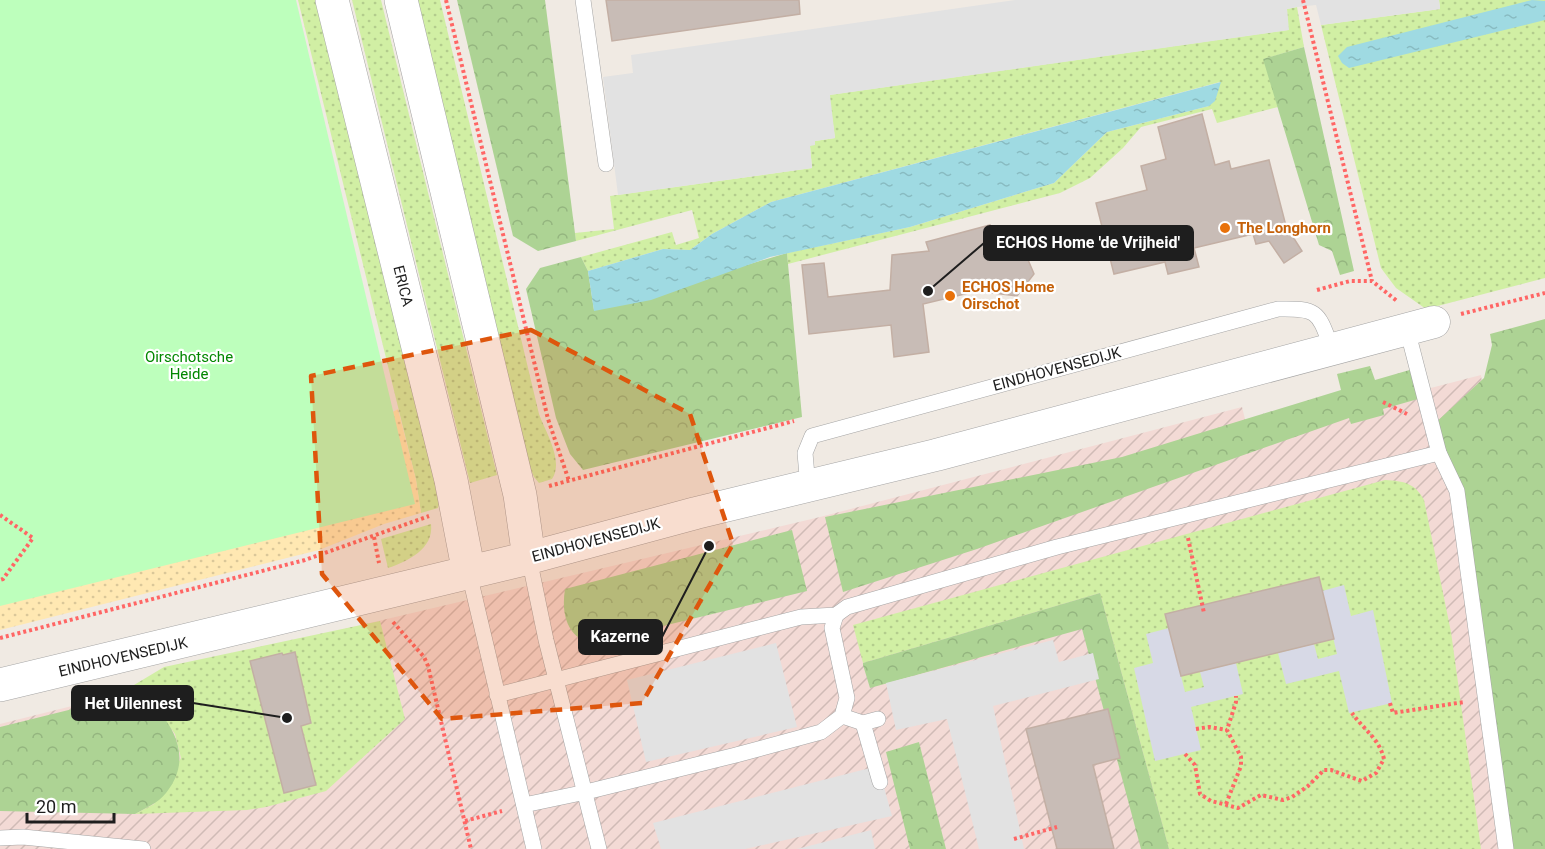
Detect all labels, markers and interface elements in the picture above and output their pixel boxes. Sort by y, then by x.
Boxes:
place label: The Longhorn [1237,219,1331,237]
marker: The Longhorn [1218,221,1232,235]
callout: ECHOS Home 'de Vrijheid' [984,226,1193,260]
text: ECHOS Home 'de Vrijheid' [996,233,1180,252]
street label: ERICA [389,264,417,308]
place label: ECHOS Home Oirschot [962,278,1054,313]
marker: ECHOS Home Oirschot [943,289,957,303]
street label: EINDHOVENSEDIJK [991,343,1124,395]
park label: Oirschotsche Heide [145,348,233,383]
street label: EINDHOVENSEDIJK [530,514,663,566]
callout: Kazerne [579,620,662,654]
text: Kazerne [591,627,650,646]
street label: EINDHOVENSEDIJK [57,633,190,681]
callout: Het Uilennest [72,686,193,720]
text: Het Uilennest [84,694,182,713]
scale bar [27,786,114,824]
text: 20 m [36,796,76,817]

